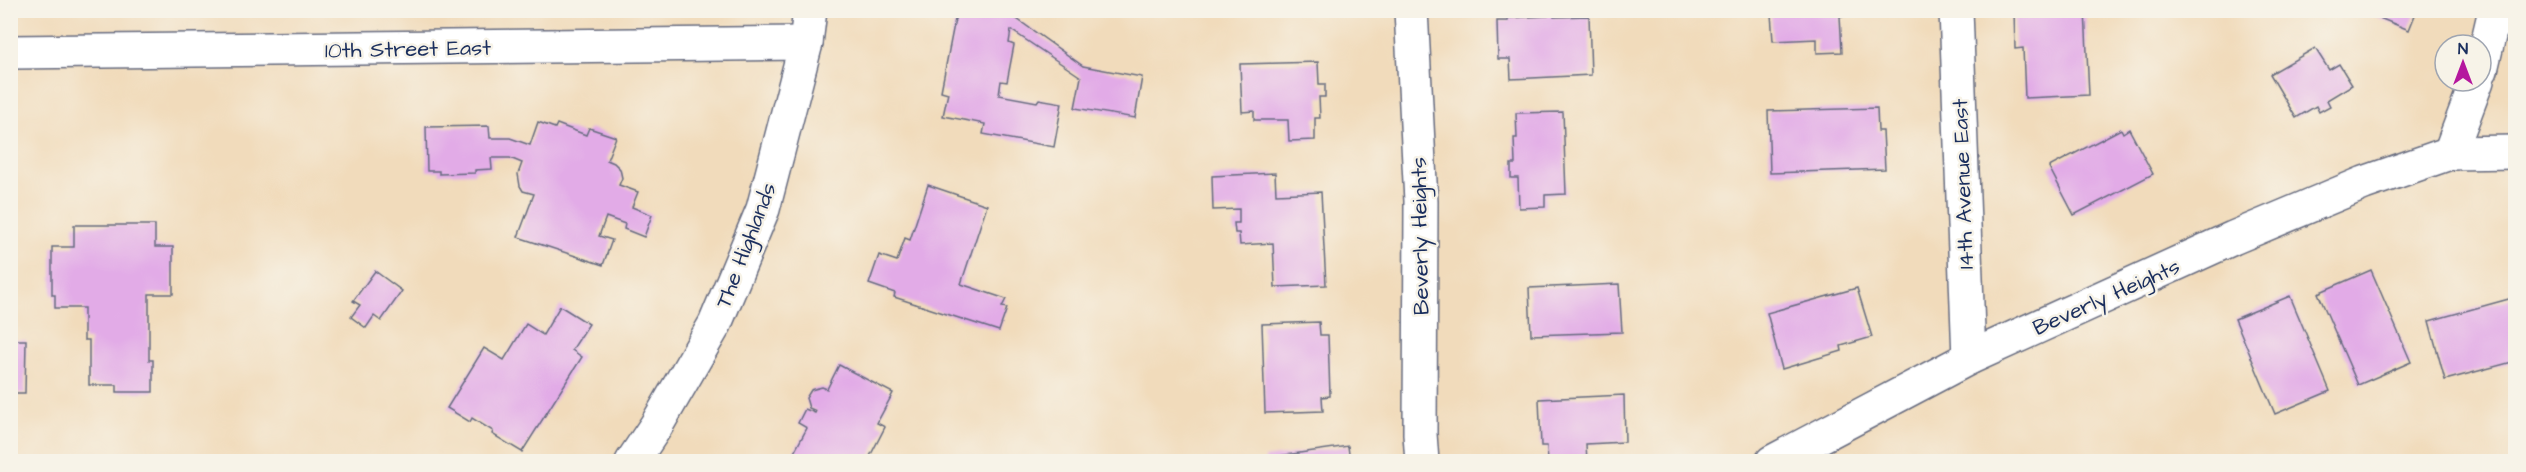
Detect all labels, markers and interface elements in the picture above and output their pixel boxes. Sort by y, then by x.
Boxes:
street label: 10th Street East [325,33,491,66]
north arrow [2433,33,2493,93]
text: N [2458,38,2468,60]
street label: 14th Avenue East [1945,98,1982,270]
street label: Beverly Heights [1404,157,1438,315]
street label: The Highlands [708,178,785,313]
street label: Beverly Heights [2028,251,2186,345]

